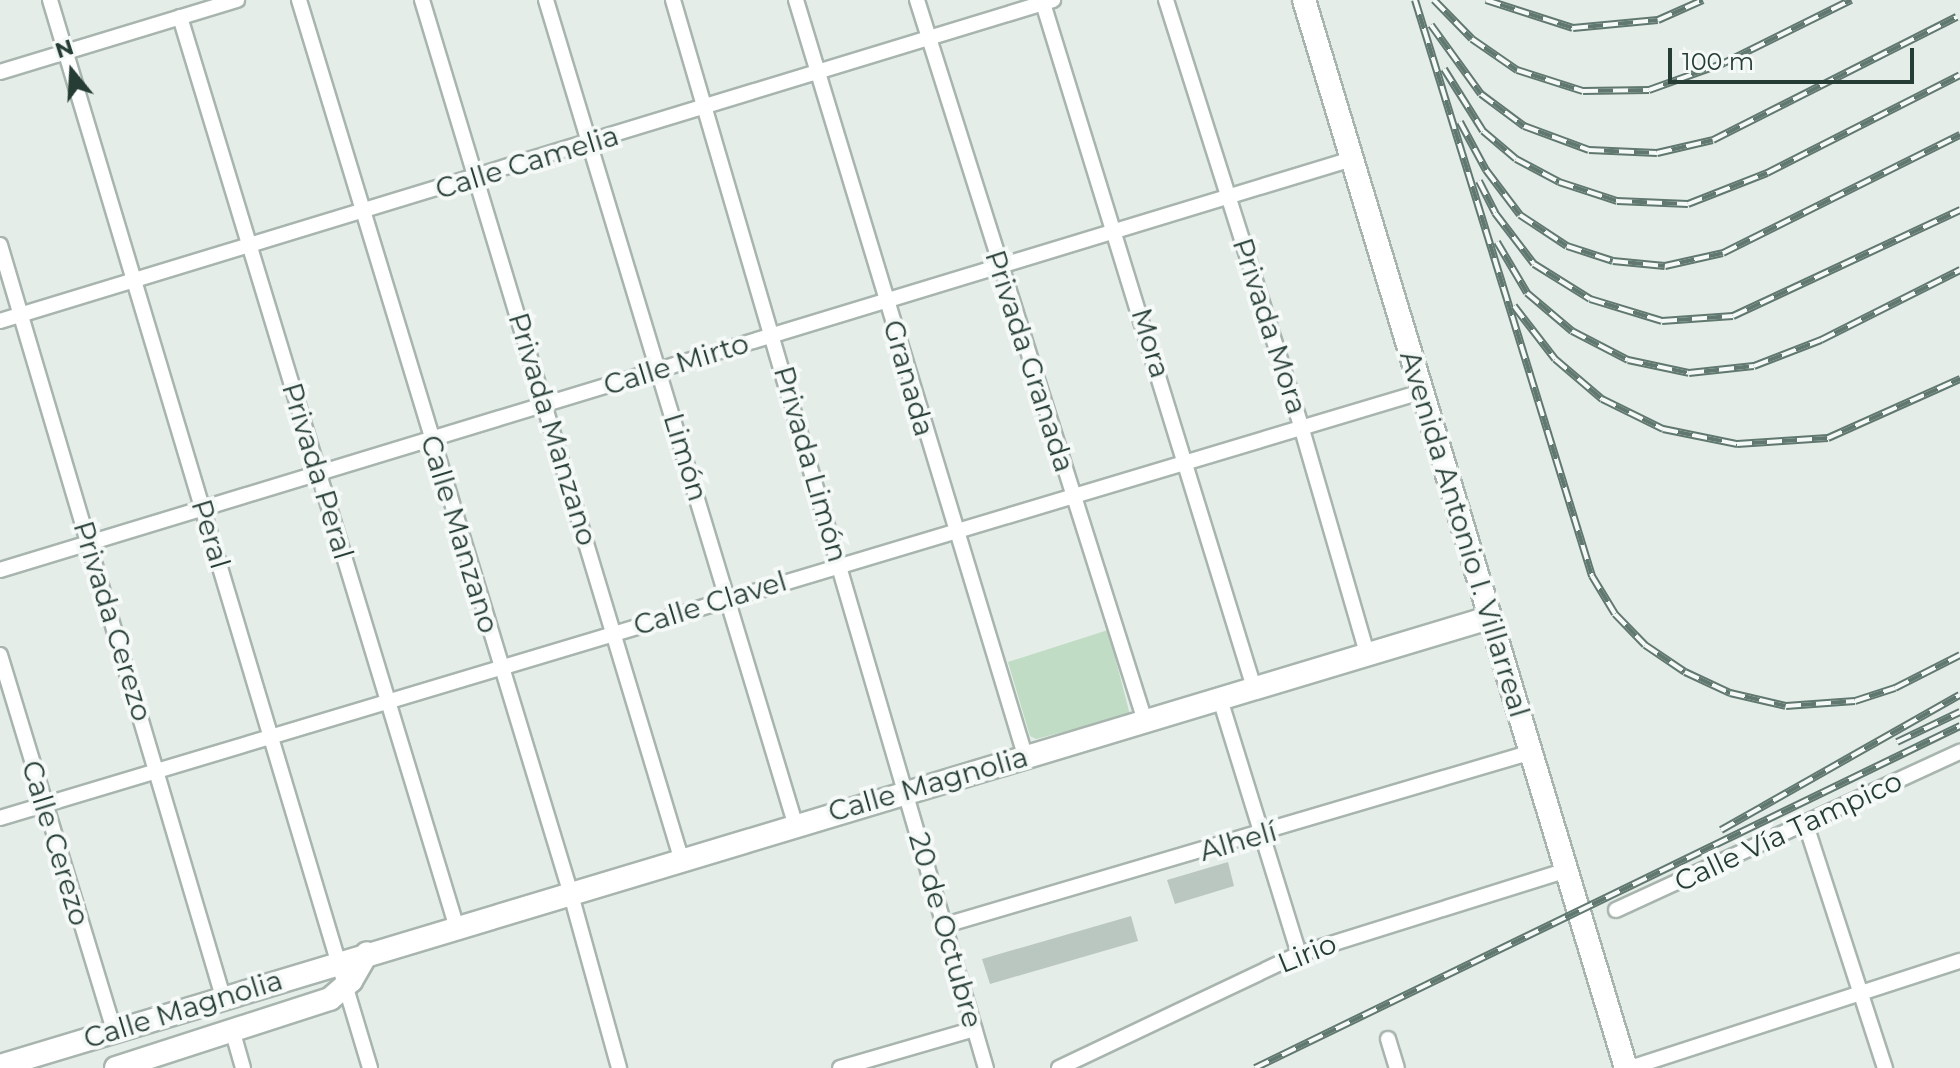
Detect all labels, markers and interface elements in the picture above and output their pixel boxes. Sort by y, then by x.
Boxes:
north arrow [32,32,112,112]
scale bar [1672,32,1918,82]
text: N [52,33,77,64]
text: 100 m [1682,47,1754,76]
street label: Calle Camelia [431,118,623,206]
street label: Privada Mora [1226,234,1314,418]
street label: Privada Granada [978,246,1082,476]
street label: Mora [1125,304,1177,382]
street label: Privada Manzano [502,309,604,549]
street label: Granada [876,316,942,440]
street label: Calle Mirto [599,326,753,402]
street label: Avenida Antonio I. Villarreal [1393,347,1537,721]
street label: Privada Limón [767,362,855,566]
street label: Privada Peral [275,379,361,563]
street label: Limón [657,409,715,505]
street label: Calle Manzano [414,431,506,637]
street label: Peral [185,495,237,573]
street label: Privada Cerezo [67,517,159,725]
street label: Calle Clavel [629,564,791,642]
street label: Calle Magnolia [824,739,1032,829]
street label: Calle Cerezo [15,756,97,930]
street label: Calle Vía Tampico [1669,764,1907,898]
street label: Alhelí [1196,814,1280,868]
street label: 20 de Octubre [902,829,990,1031]
street label: Lirio [1273,926,1341,980]
street label: Calle Magnolia [80,963,286,1055]

